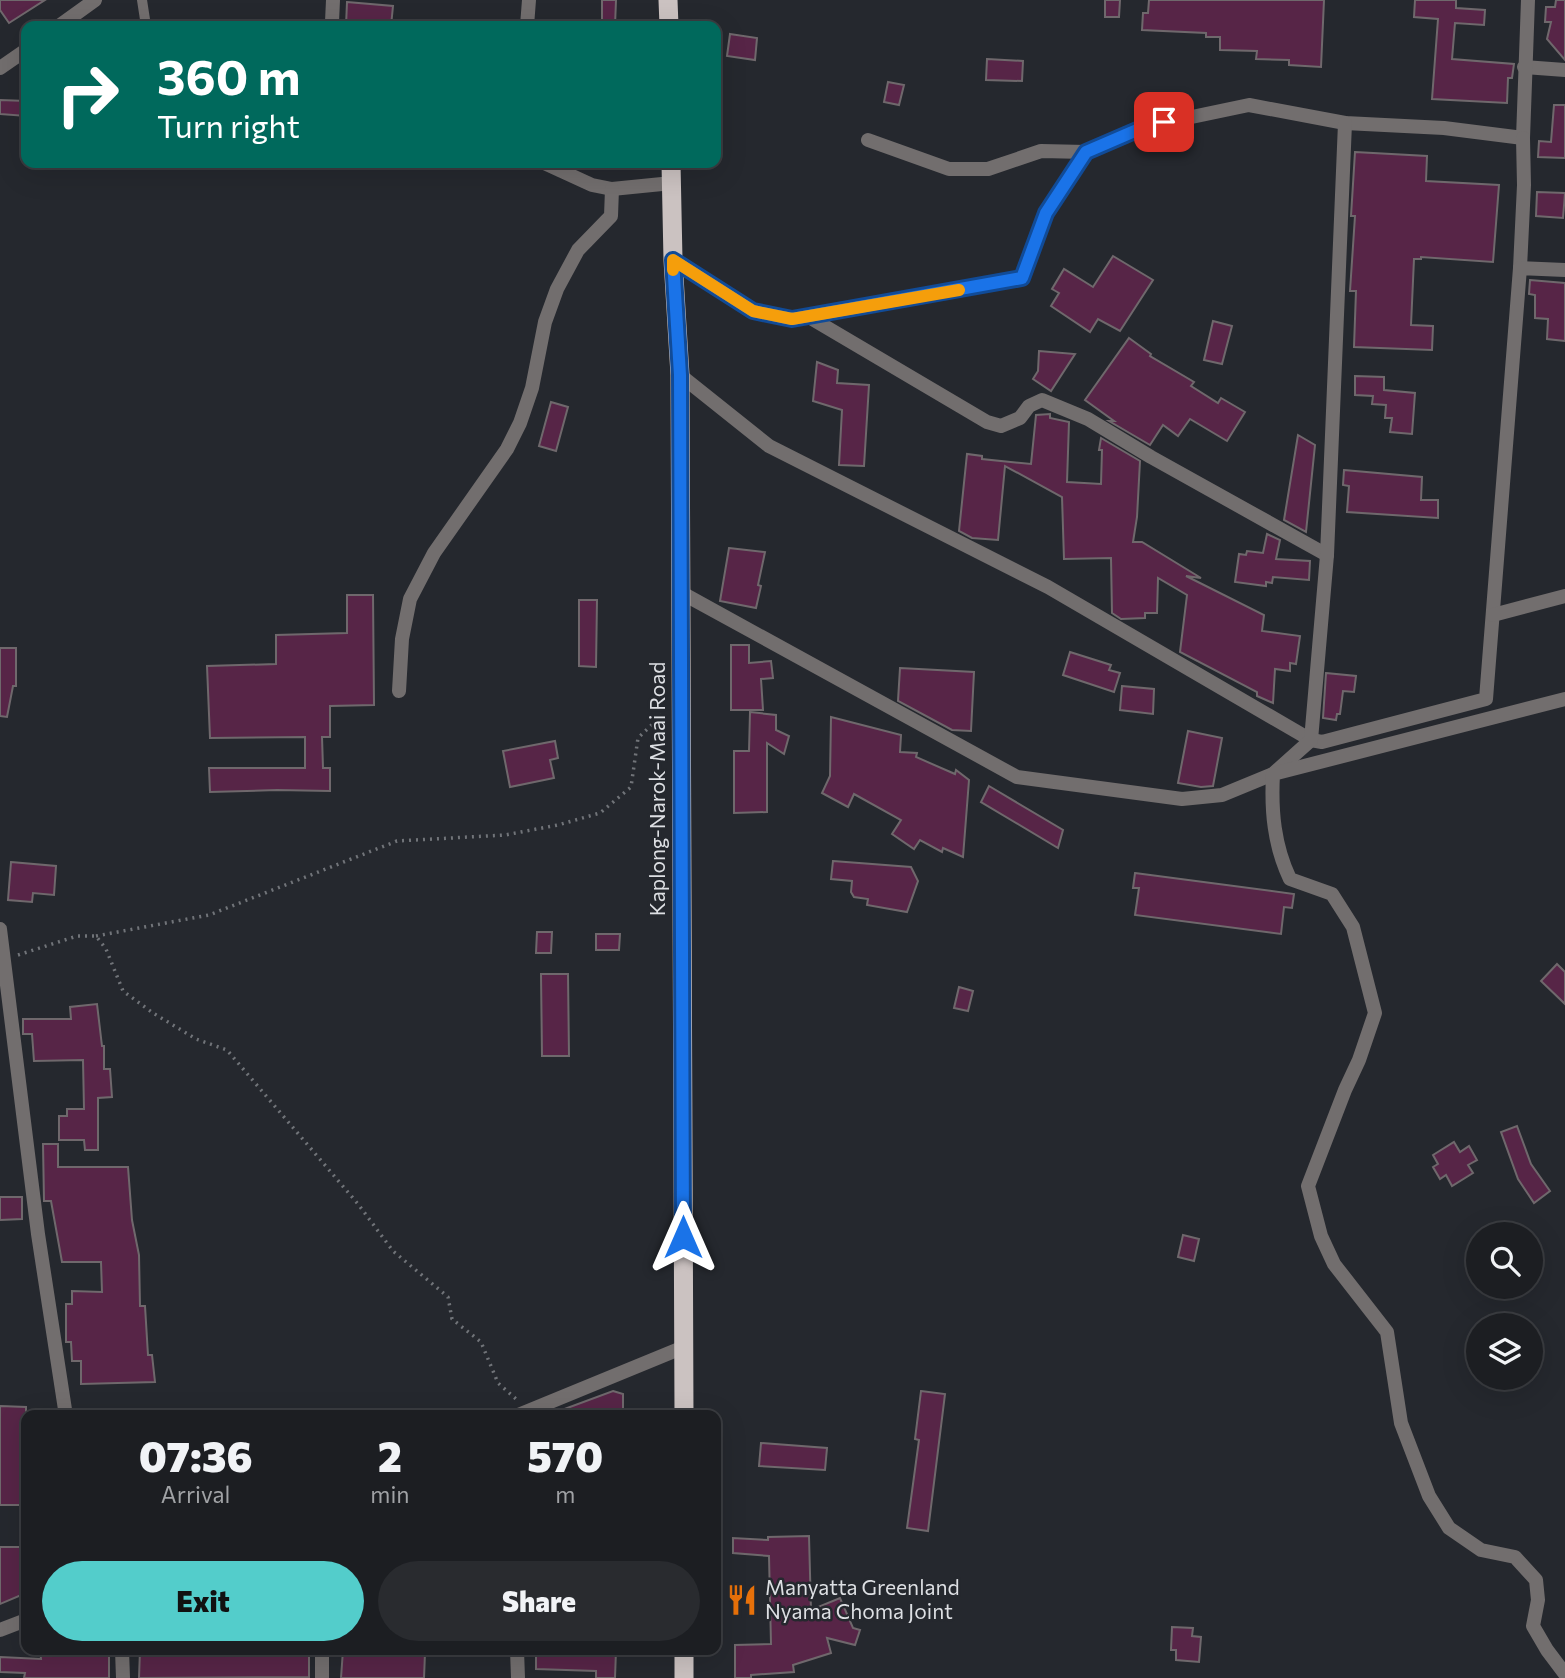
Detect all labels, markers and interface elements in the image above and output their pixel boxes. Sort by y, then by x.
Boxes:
text: 360 m [157,45,300,105]
icon: right [42,49,133,140]
pin [1134,92,1194,152]
icon: arrive [1145,103,1183,141]
text: Turn right [157,105,300,145]
street label: Kaplong-Narok-Maai Road [644,662,669,916]
position arrow [646,1200,720,1274]
map controls [1466,1222,1543,1390]
button: search [1466,1222,1543,1299]
button: layers [1466,1313,1543,1390]
text: 07:36 [139,1429,253,1481]
text: 2 [378,1429,402,1481]
text: 570 [527,1429,603,1481]
text: Arrival [161,1480,230,1508]
text: min [370,1480,409,1508]
text: m [555,1480,575,1508]
button: Exit [42,1561,364,1641]
button: Share [378,1561,700,1641]
place label: Manyatta Greenland Nyama Choma Joint [765,1574,960,1623]
restaurant icon: Manyatta Greenland Nyama Choma Joint [725,1583,759,1617]

